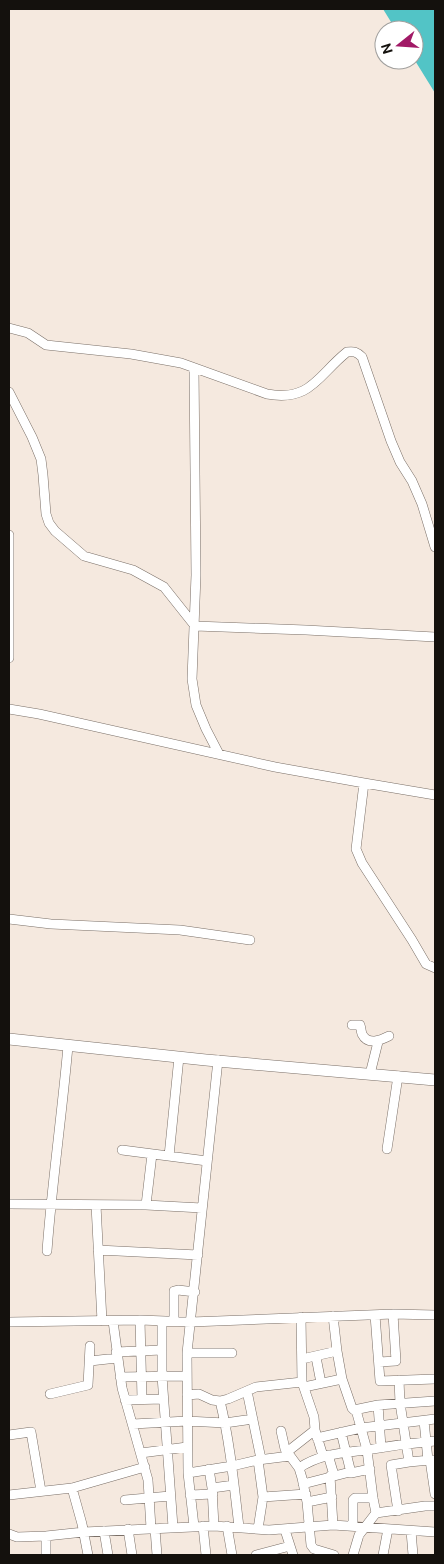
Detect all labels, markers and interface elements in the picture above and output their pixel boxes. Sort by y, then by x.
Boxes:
north arrow [374,20,424,70]
text: N [377,41,396,56]

